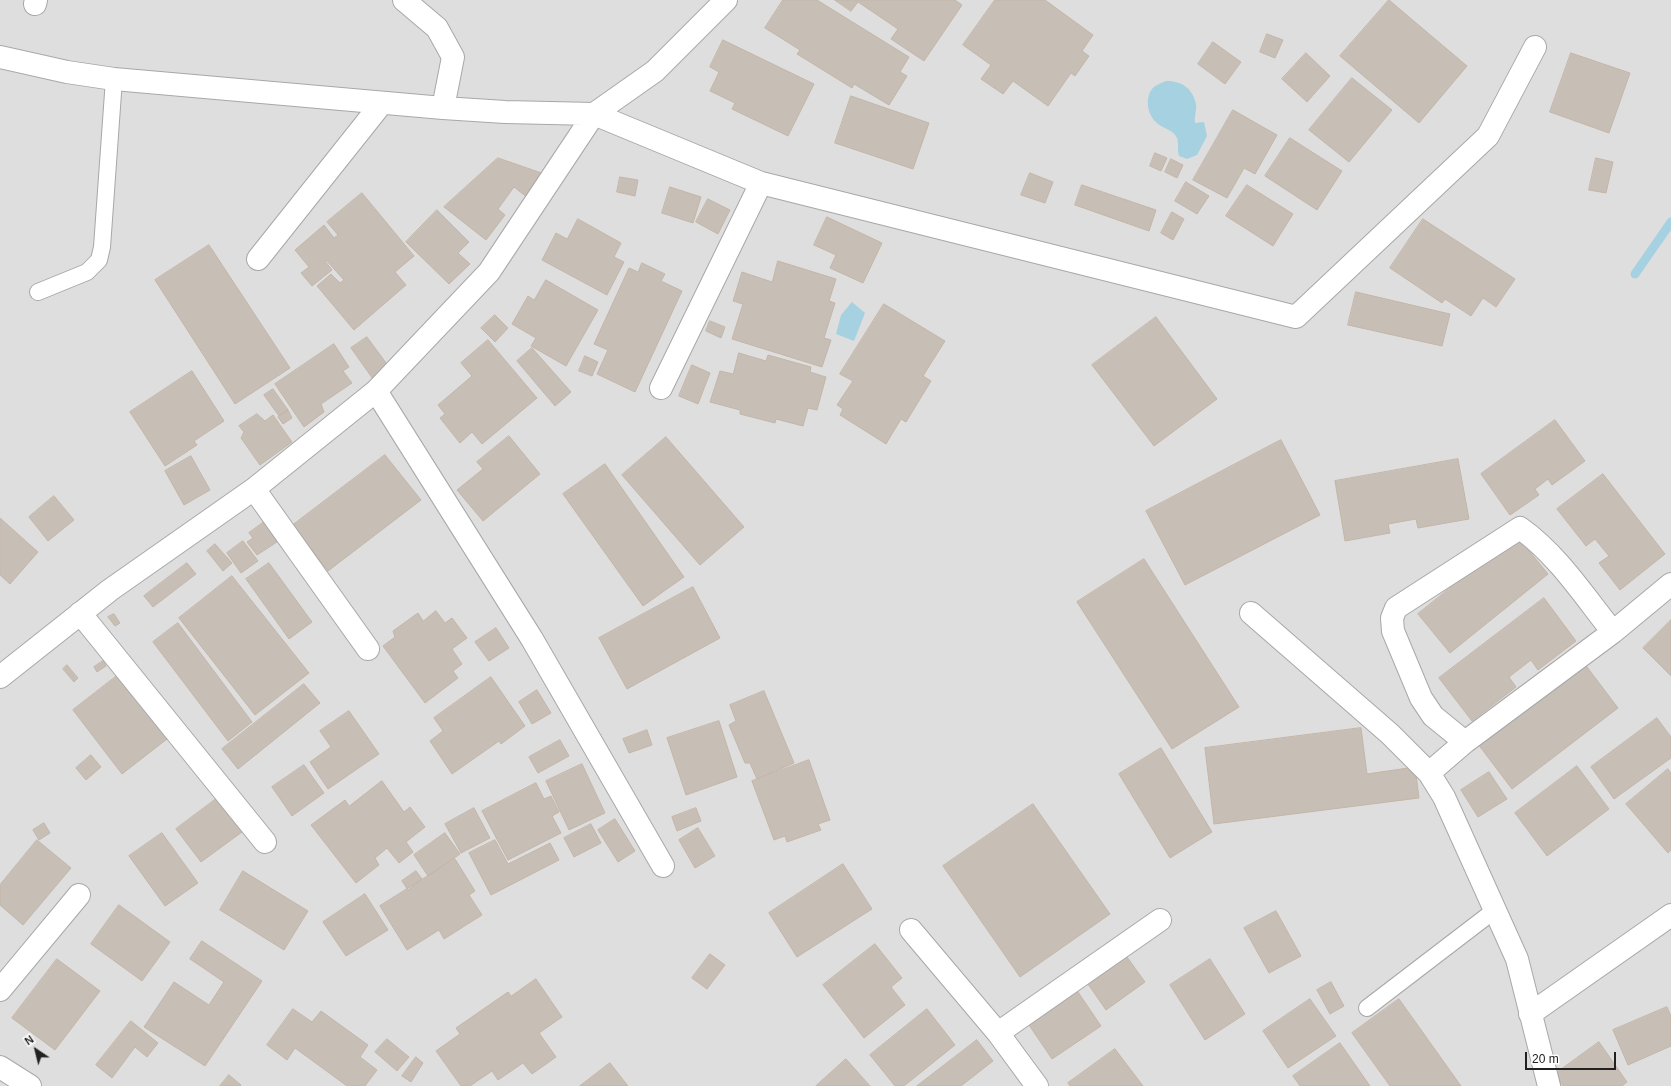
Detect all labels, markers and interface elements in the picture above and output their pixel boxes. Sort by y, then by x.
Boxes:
north arrow [16,1030,56,1070]
text: N [22,1033,36,1047]
scale bar [1527,1044,1618,1070]
text: 20 m [1532,1052,1559,1066]

